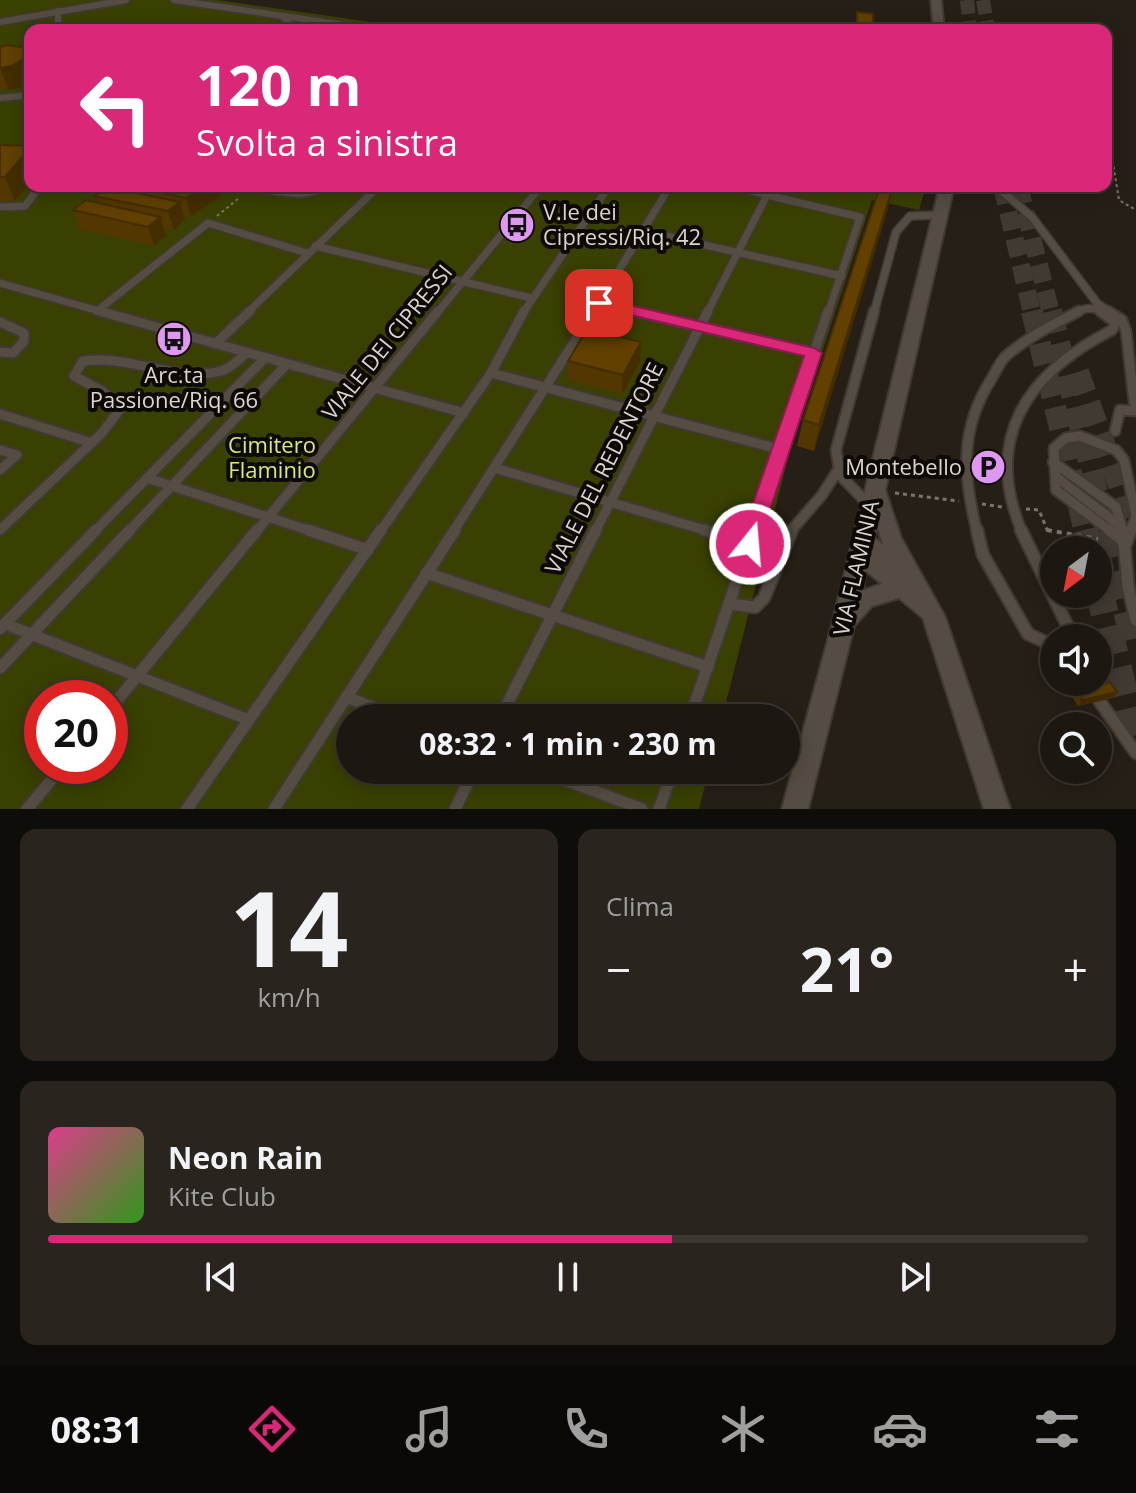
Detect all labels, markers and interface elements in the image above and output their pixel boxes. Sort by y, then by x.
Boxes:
text: 120 m [196,46,362,122]
icon: left [64,56,168,160]
text: Svolta a sinistra [196,118,458,167]
place label: V.le dei Cipressi/Riq. 42 [543,196,701,251]
bus stop icon: V.le dei Cipressi/Riq. 42 [498,206,536,244]
street label: VIALE DEI CIPRESSI [314,257,458,425]
pin [565,269,633,337]
icon: arrive [577,281,621,325]
bus stop icon: Arc.ta Passione/Riq. 66 [155,320,193,358]
street label: VIALE DEL REDENTORE [537,357,669,578]
place label: Arc.ta Passione/Riq. 66 [90,359,258,414]
park label: Cimitero Flaminio [228,429,316,484]
parking icon: Montebello [969,448,1007,486]
place label: Montebello [845,451,962,481]
street label: VIA FLAMINIA [825,497,885,638]
position arrow [708,502,792,586]
north arrow [1040,536,1112,608]
map controls [1040,536,1112,784]
button: sound [1040,624,1112,696]
speed limit sign: 20 [24,680,128,784]
button: search [1040,712,1112,784]
text: 08:32 · 1 min · 230 m [419,723,717,764]
text: 14 [230,856,348,997]
text: Clima [606,888,674,924]
text: 21° [800,928,894,1010]
text: − [606,939,631,999]
text: + [1063,939,1088,999]
text: km/h [257,979,321,1015]
text: Neon Rain [168,1137,323,1178]
text: Kite Club [168,1178,276,1214]
icon: previous [199,1255,243,1299]
icon: pause [546,1255,590,1299]
icon: next [893,1255,937,1299]
icon: directions [244,1401,300,1457]
icon: music [401,1401,457,1457]
icon: phone [558,1401,614,1457]
icon: climate [715,1401,771,1457]
icon: car [872,1401,928,1457]
icon: filters [1029,1401,1085,1457]
text: 08:31 [51,1405,143,1454]

